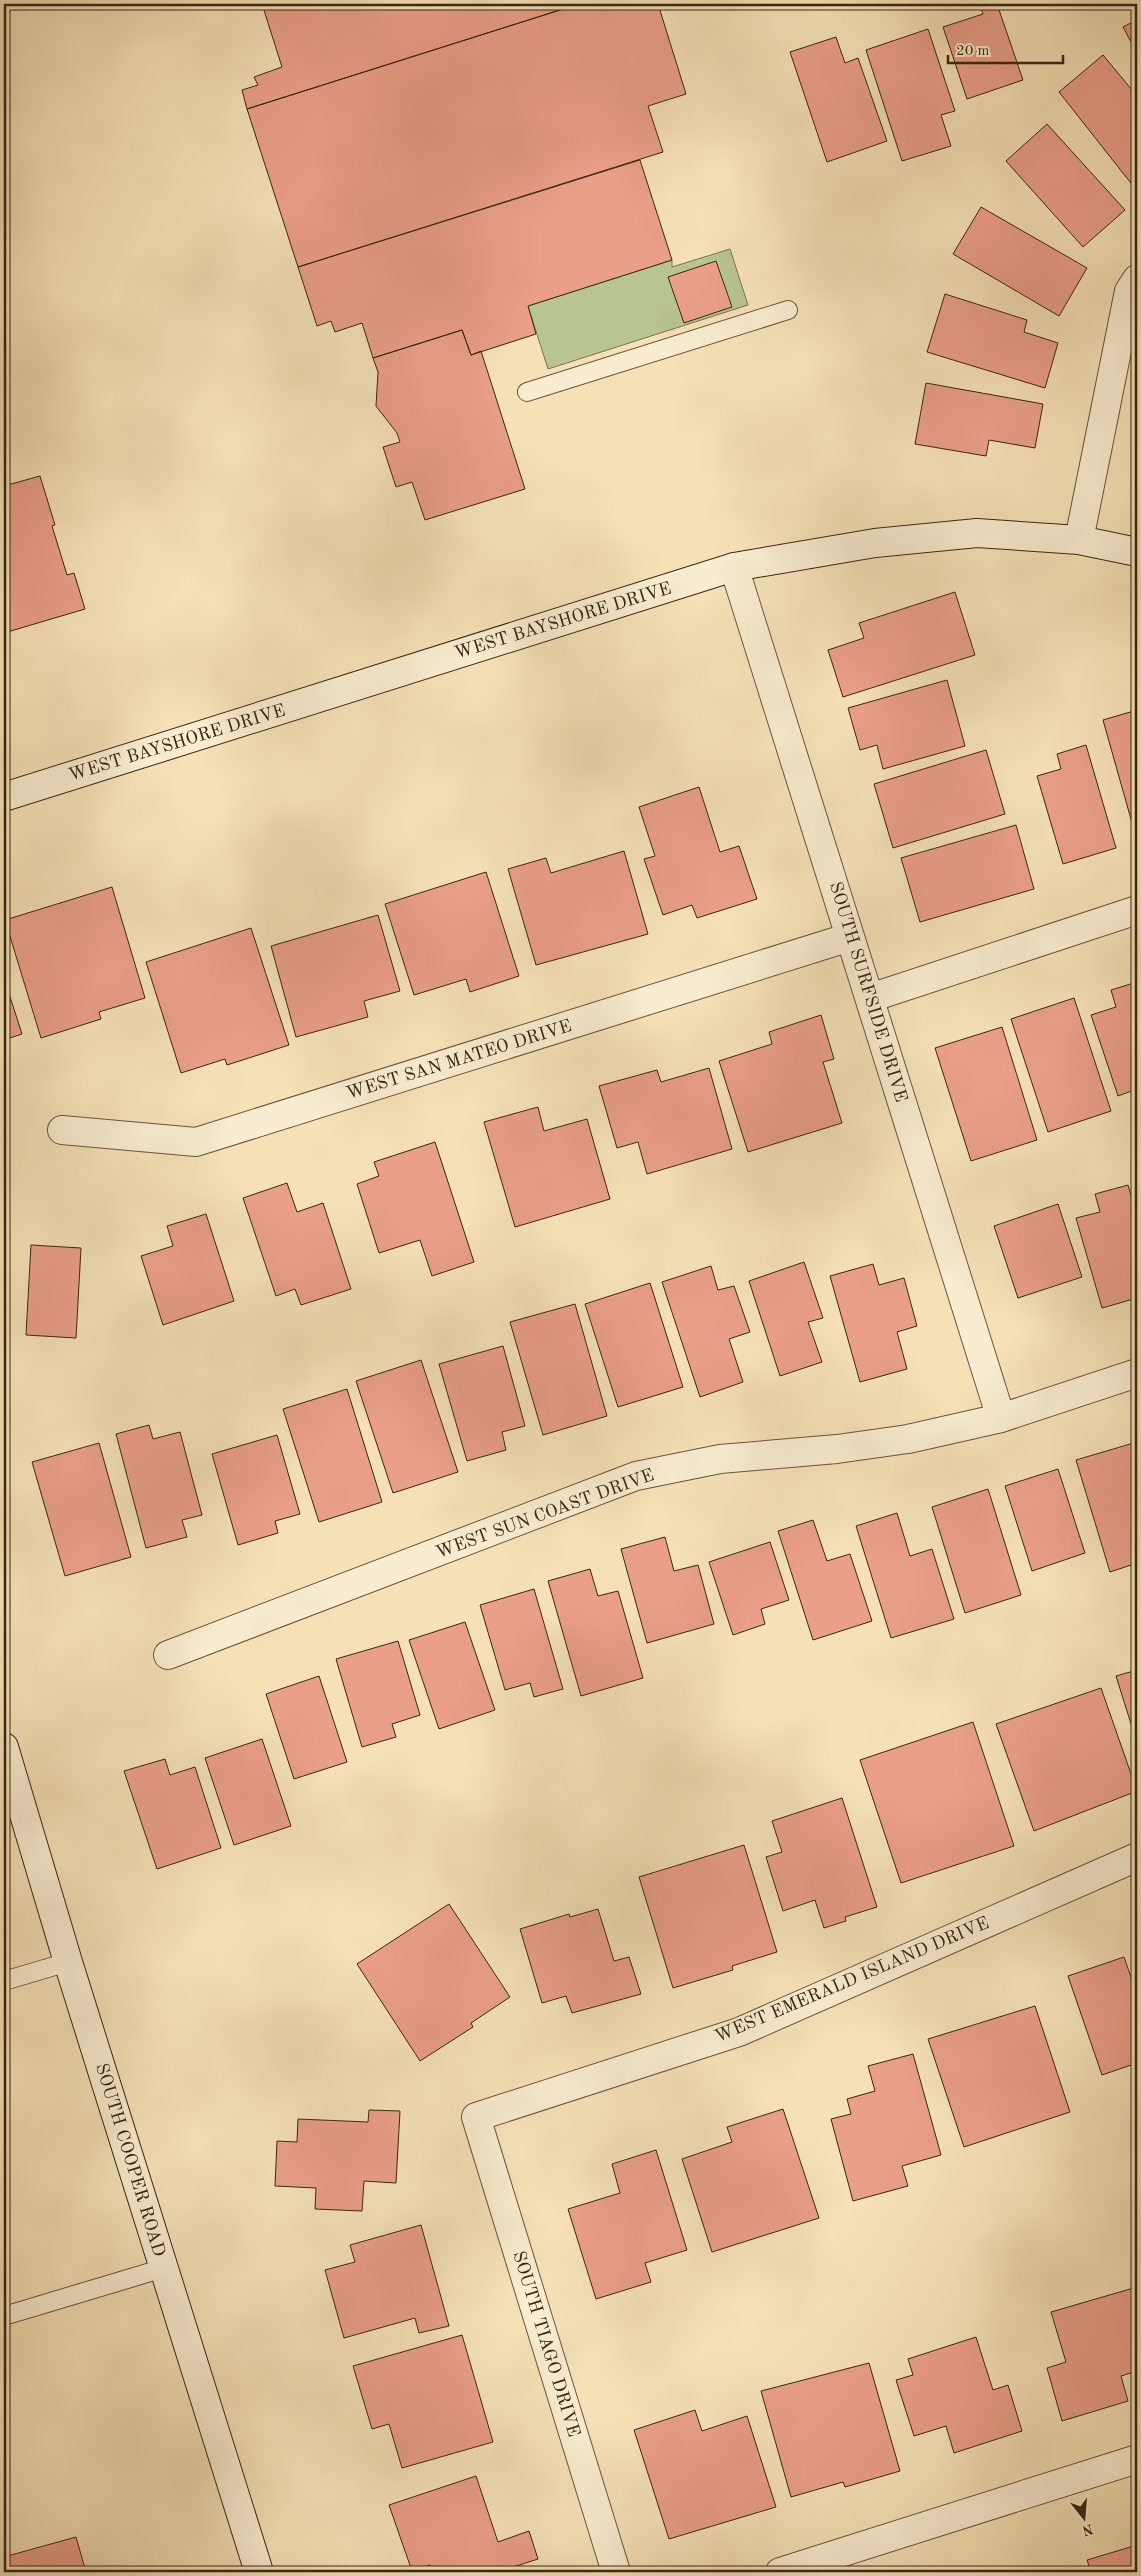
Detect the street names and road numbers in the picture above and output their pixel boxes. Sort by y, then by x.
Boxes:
street label: WEST BAYSHORE DRIVE [452,579,674,663]
street label: WEST BAYSHORE DRIVE [66,701,288,785]
street label: SOUTH SURFSIDE DRIVE [826,880,910,1104]
street label: WEST SAN MATEO DRIVE [344,1017,574,1103]
street label: WEST SUN COAST DRIVE [433,1466,657,1562]
street label: WEST EMERALD ISLAND DRIVE [712,1914,992,2046]
street label: SOUTH COOPER ROAD [92,2061,168,2259]
street label: SOUTH TIAGO DRIVE [509,2249,583,2439]

